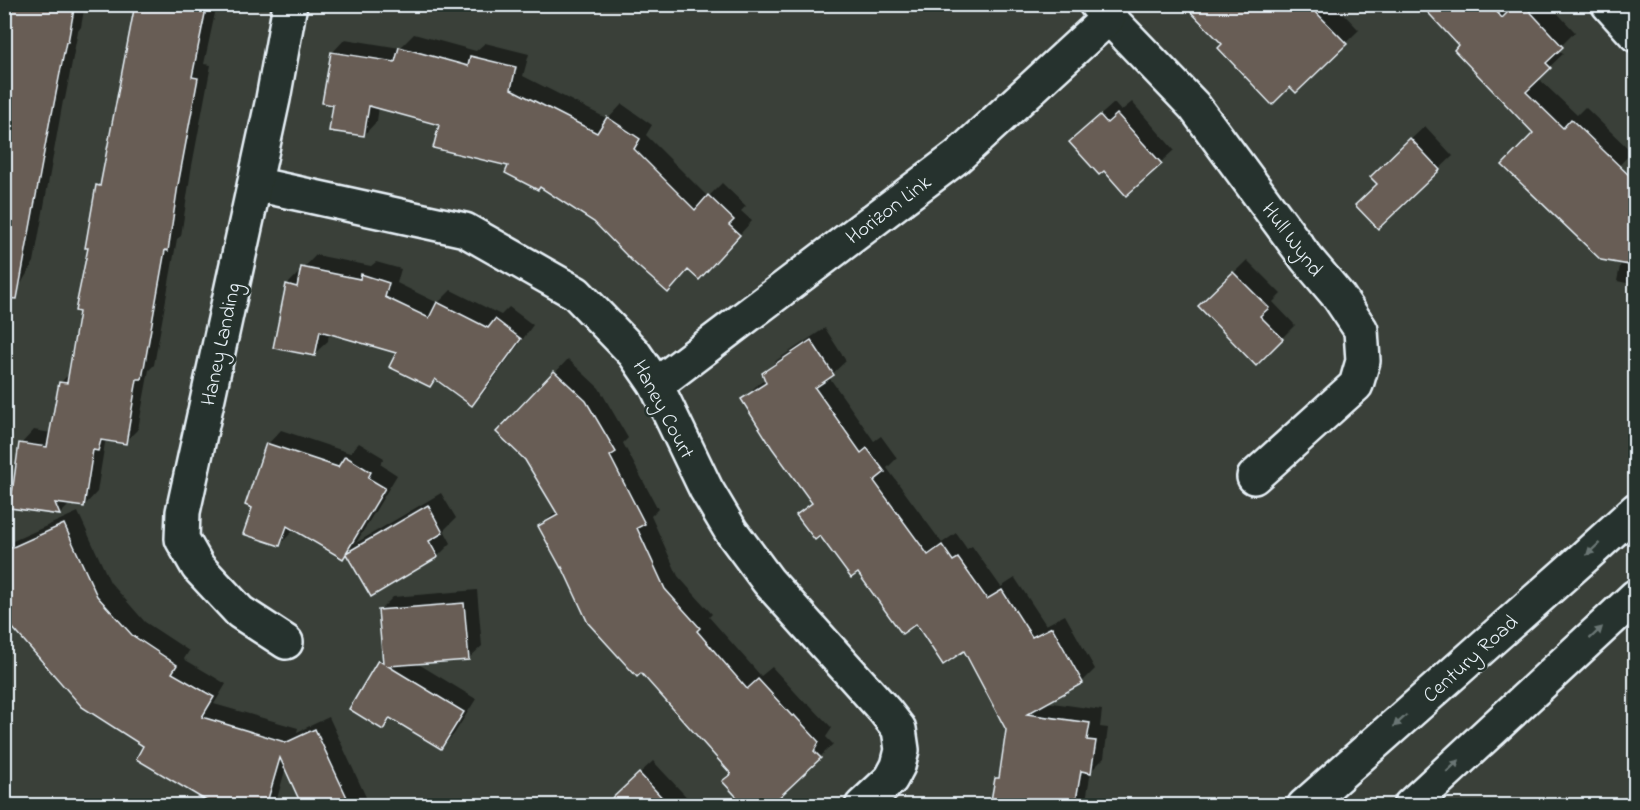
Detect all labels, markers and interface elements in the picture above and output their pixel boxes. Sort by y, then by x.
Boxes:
street label: Horizon Link [840,168,939,253]
street label: Hull Wynd [1252,197,1330,285]
street label: Haney Landing [194,280,252,409]
street label: Haney Court [622,355,701,466]
one-way arrow [1585,542,1600,556]
street label: Century Road [1417,608,1527,712]
one-way arrow [1588,626,1602,640]
one-way arrow [1393,714,1408,727]
one-way arrow [1445,760,1460,773]

